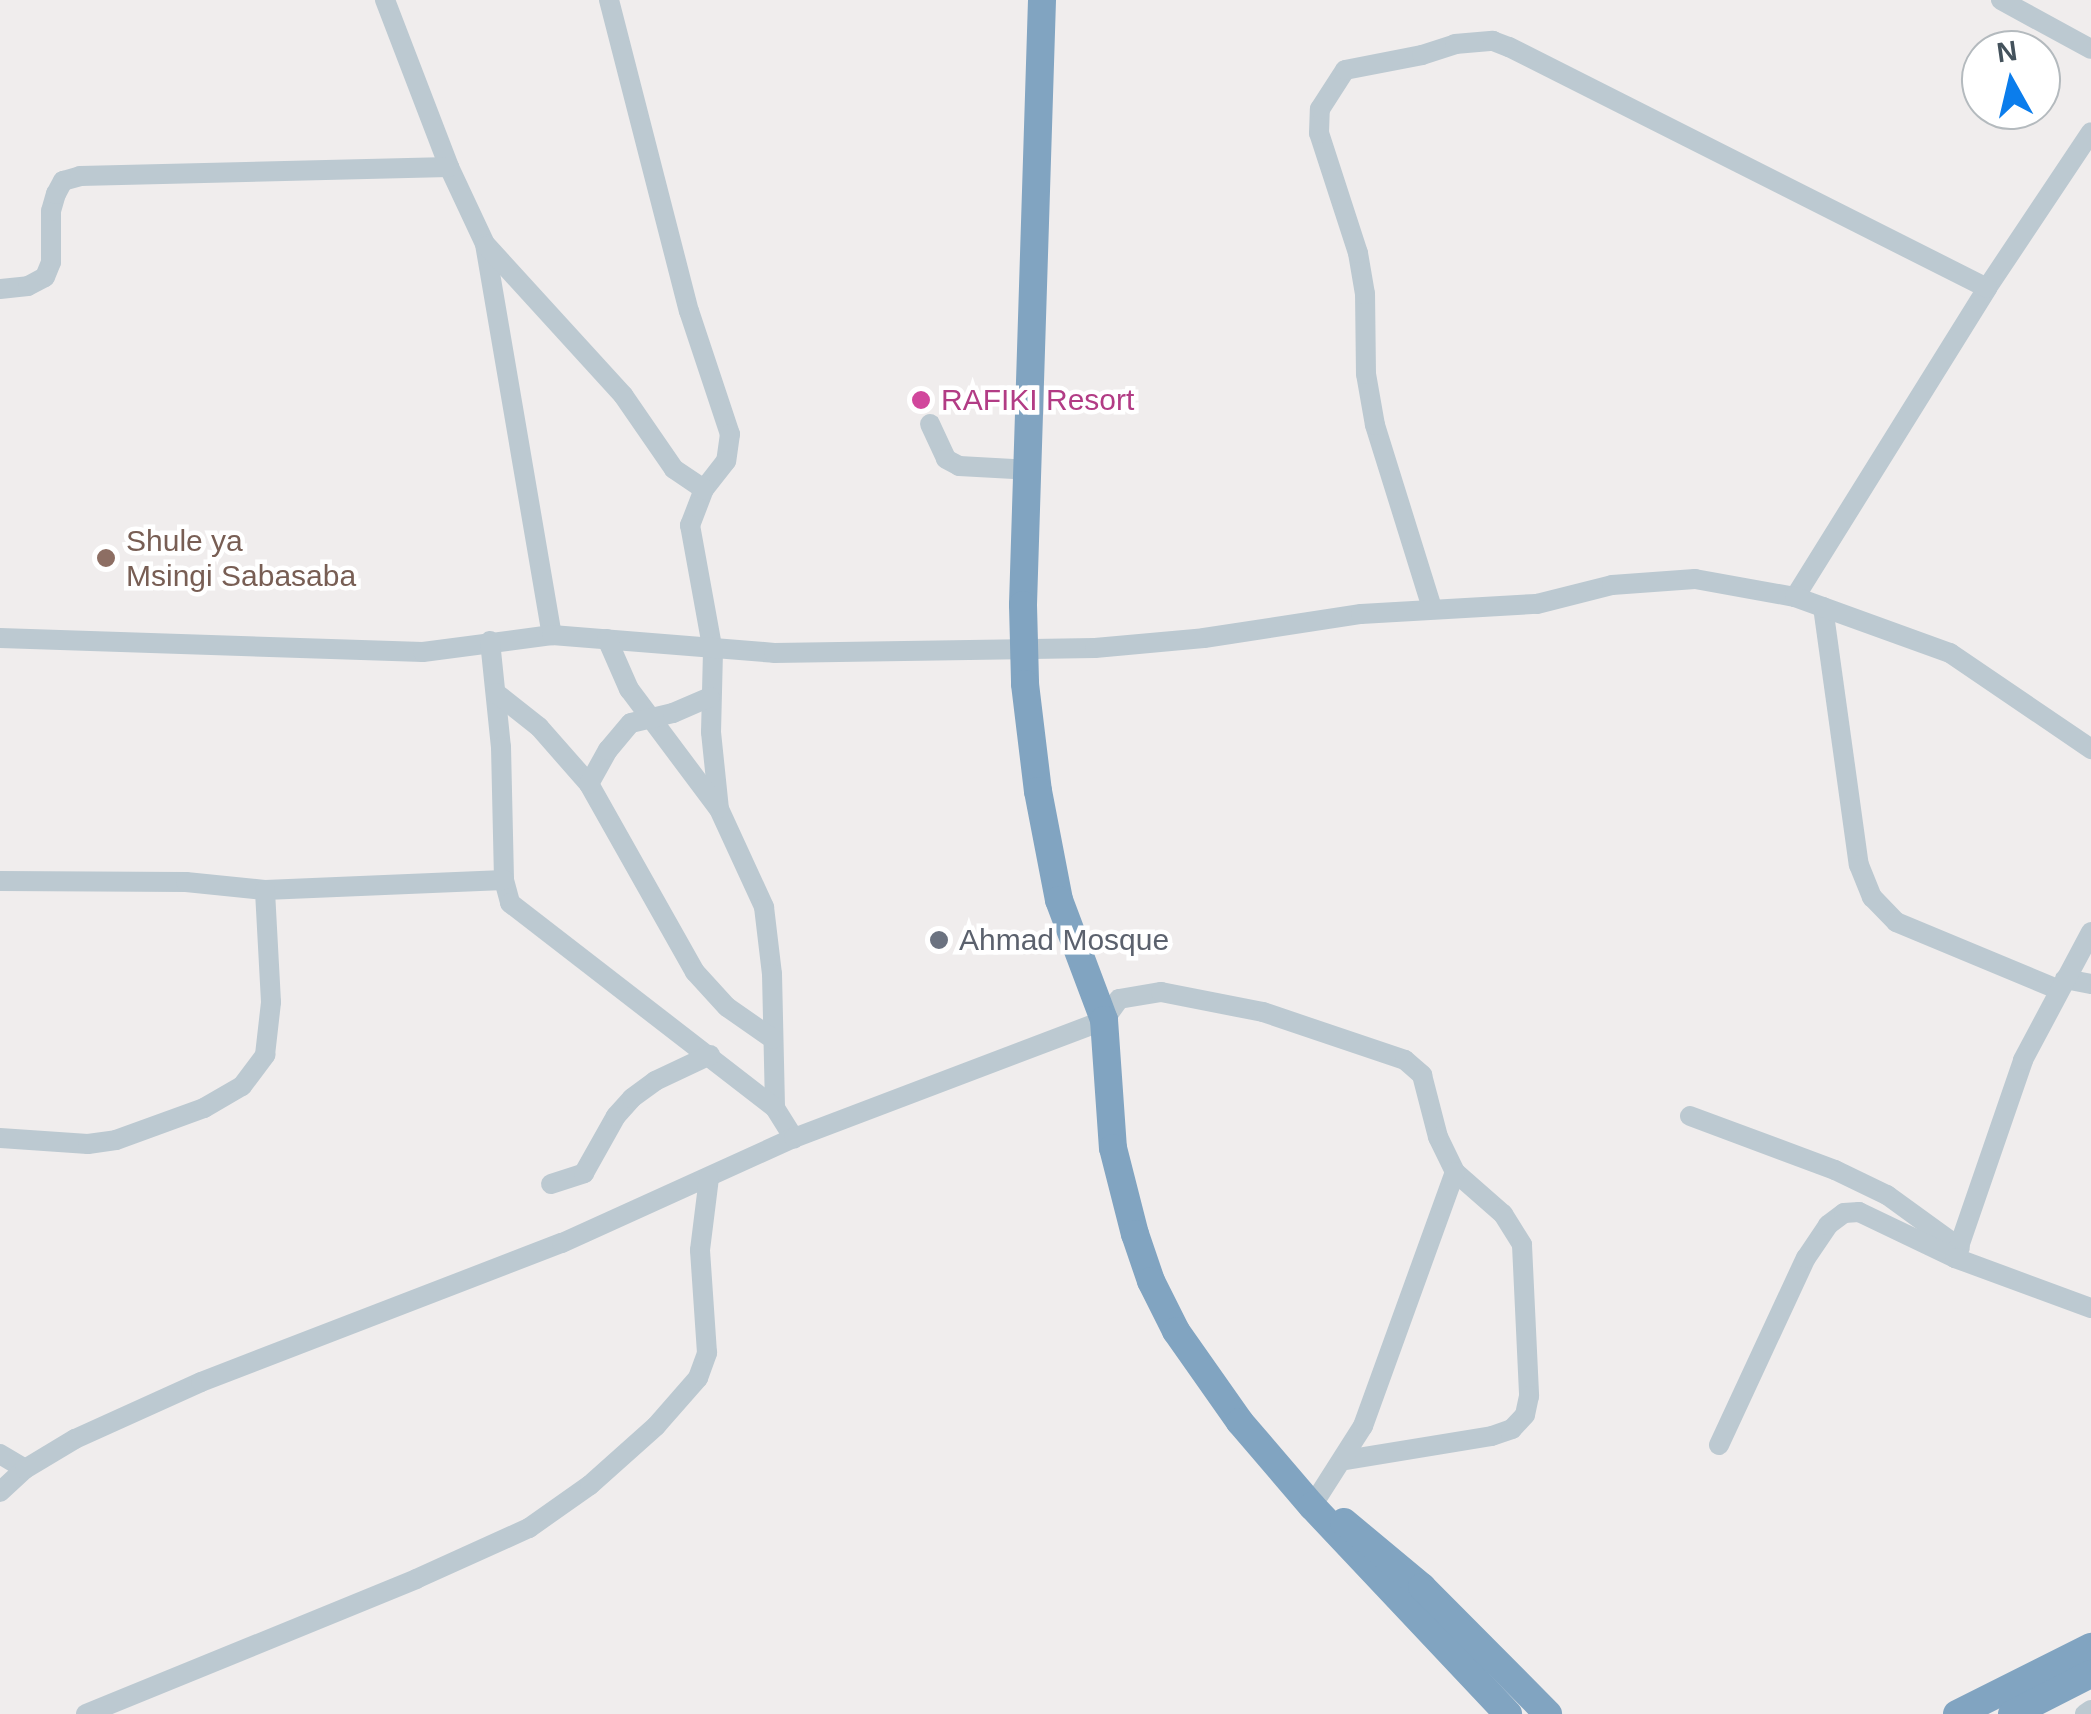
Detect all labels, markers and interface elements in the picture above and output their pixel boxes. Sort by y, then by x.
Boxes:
north arrow [1961,30,2061,130]
text: N [1995,35,2019,69]
place label: RAFIKI Resort [941,382,1134,418]
marker: RAFIKI Resort [910,389,932,411]
place label: Shule ya Msingi Sabasaba [126,523,356,594]
marker: Shule ya Msingi Sabasaba [95,547,117,569]
place label: Ahmad Mosque [959,922,1169,958]
marker: Ahmad Mosque [928,929,950,951]

